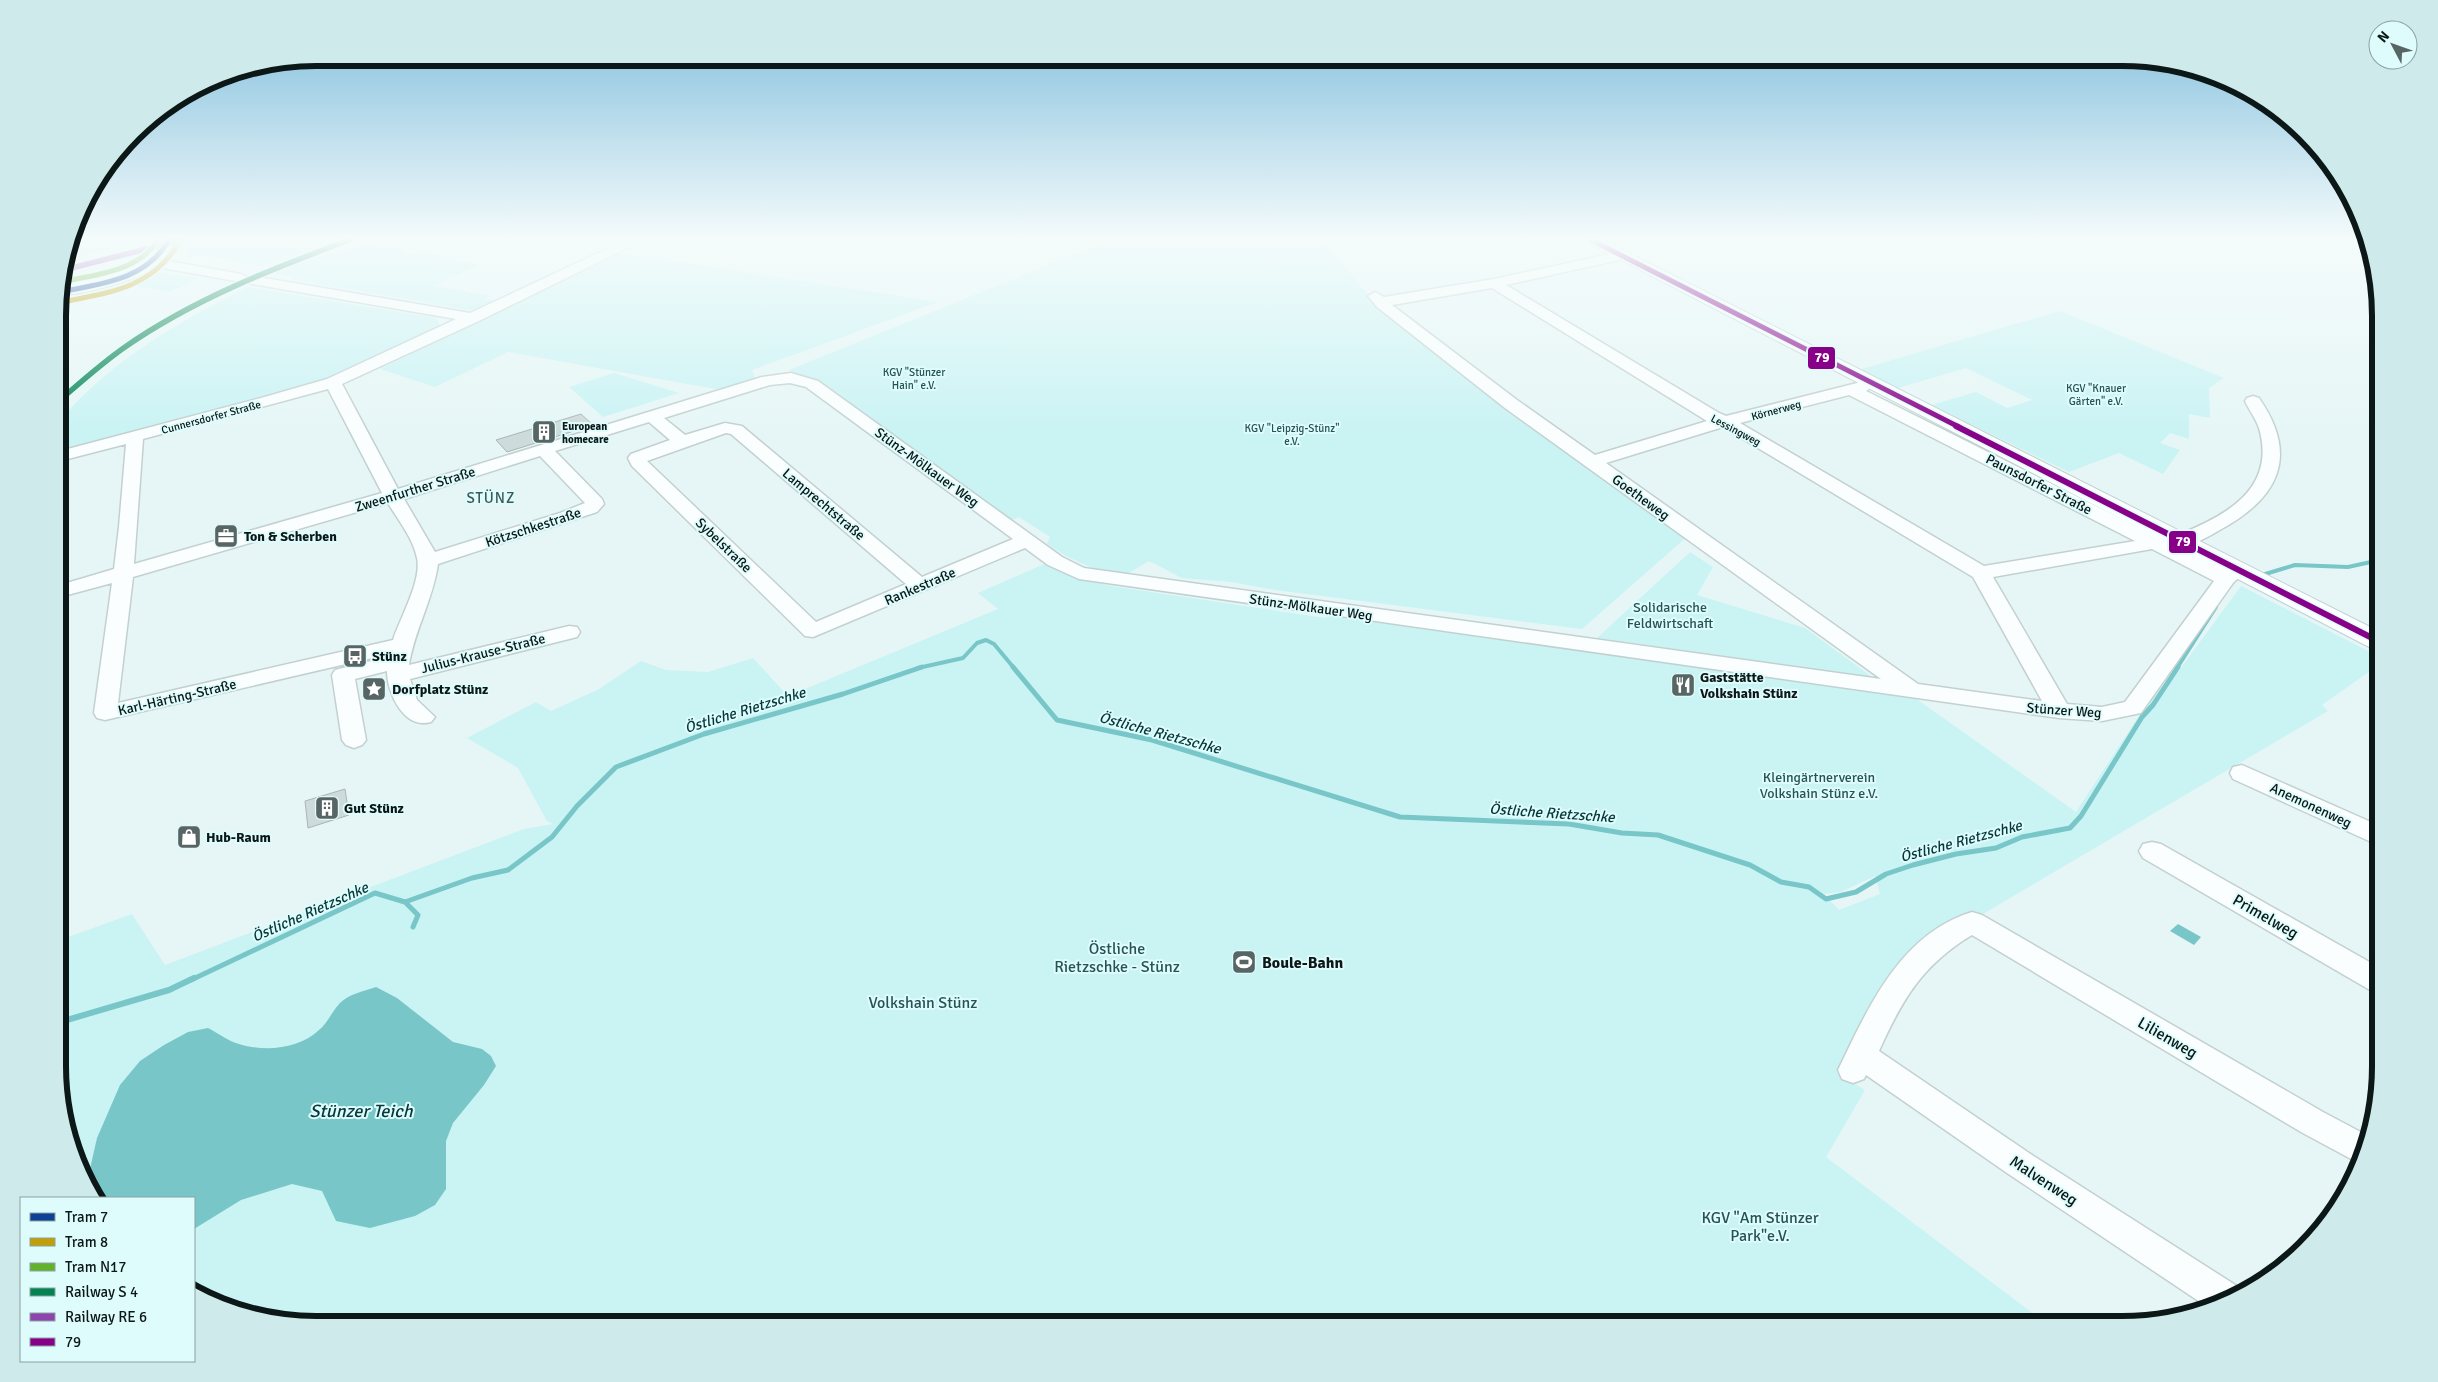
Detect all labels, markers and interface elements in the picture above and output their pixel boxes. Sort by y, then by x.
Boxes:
north arrow [2368,20,2418,70]
text: N [2374,28,2393,46]
line badge: 79 [1807,346,1836,370]
text: 79 [1814,349,1830,366]
park label: KGV "Stünzer Hain" e.V. [883,366,945,392]
park label: KGV "Knauer Gärten" e.V. [2066,382,2126,408]
street label: Cunnersdorfer Straße [160,398,262,437]
street label: Körnerweg [1750,398,1803,423]
street label: Lessingweg [1709,412,1763,449]
building icon: European homecare [531,419,557,445]
place label: European homecare [562,420,609,446]
park label: KGV "Leipzig-Stünz" e.V. [1245,422,1339,448]
street label: Stünz-Mölkauer Weg [871,424,982,511]
street label: Paunsdorfer Straße [1983,450,2095,519]
street label: Zweenfurther Straße [353,463,477,516]
street label: Lamprechtstraße [779,465,869,544]
street label: Goetheweg [1609,471,1673,524]
district label: STÜNZ [467,489,515,507]
street label: Kötzschkestraße [483,504,583,551]
street label: Sybelstraße [692,514,755,576]
office icon: Ton & Scherben [213,523,239,549]
place label: Ton & Scherben [244,528,337,545]
line badge: 79 [2168,530,2197,554]
text: 79 [2175,533,2191,550]
street label: Rankestraße [882,564,958,609]
street label: Stünz-Mölkauer Weg [1248,590,1374,625]
park label: Solidarische Feldwirtschaft [1627,599,1713,632]
street label: Julius-Krause-Straße [419,630,547,677]
bus stop icon: Stünz [342,643,368,669]
place label: Stünz [372,648,407,665]
place label: Gaststätte Volkshain Stünz [1700,669,1797,702]
restaurant icon: Gaststätte Volkshain Stünz [1670,672,1696,698]
street label: Karl-Härting-Straße [116,676,238,719]
place icon: Dorfplatz Stünz [361,676,387,702]
place label: Dorfplatz Stünz [392,681,488,698]
water label: Östliche Rietzschke [682,683,809,737]
street label: Stünzer Weg [2026,699,2102,722]
water label: Östliche Rietzschke [1097,708,1224,758]
park label: Kleingärtnerverein Volkshain Stünz e.V. [1760,769,1878,802]
street label: Anemonenweg [2267,779,2354,832]
building icon: Gut Stünz [314,795,340,821]
place label: Gut Stünz [344,800,404,817]
water label: Östliche Rietzschke [1489,800,1617,826]
water label: Östliche Rietzschke [1898,816,2025,866]
shop icon: Hub-Raum [176,824,202,850]
place label: Hub-Raum [206,829,271,846]
water label: Östliche Rietzschke [249,878,372,946]
street label: Primelweg [2229,890,2302,944]
park label: Östliche Rietzschke - Stünz [1054,939,1180,977]
sports icon: Boule-Bahn [1231,949,1257,975]
place label: Boule-Bahn [1262,953,1344,973]
park label: Volkshain Stünz [869,993,977,1013]
street label: Lilienweg [2134,1013,2201,1063]
water label: Stünzer Teich [310,1100,414,1122]
street label: Malvenweg [2006,1152,2081,1210]
legend [20,1197,195,1362]
text: Tram 7 [65,1208,108,1226]
park label: KGV "Am Stünzer Park"e.V. [1701,1208,1819,1246]
text: Tram 8 [65,1233,108,1251]
text: Tram N17 [65,1258,126,1276]
text: Railway S 4 [65,1283,138,1301]
text: Railway RE 6 [65,1308,147,1326]
text: 79 [65,1333,81,1351]

